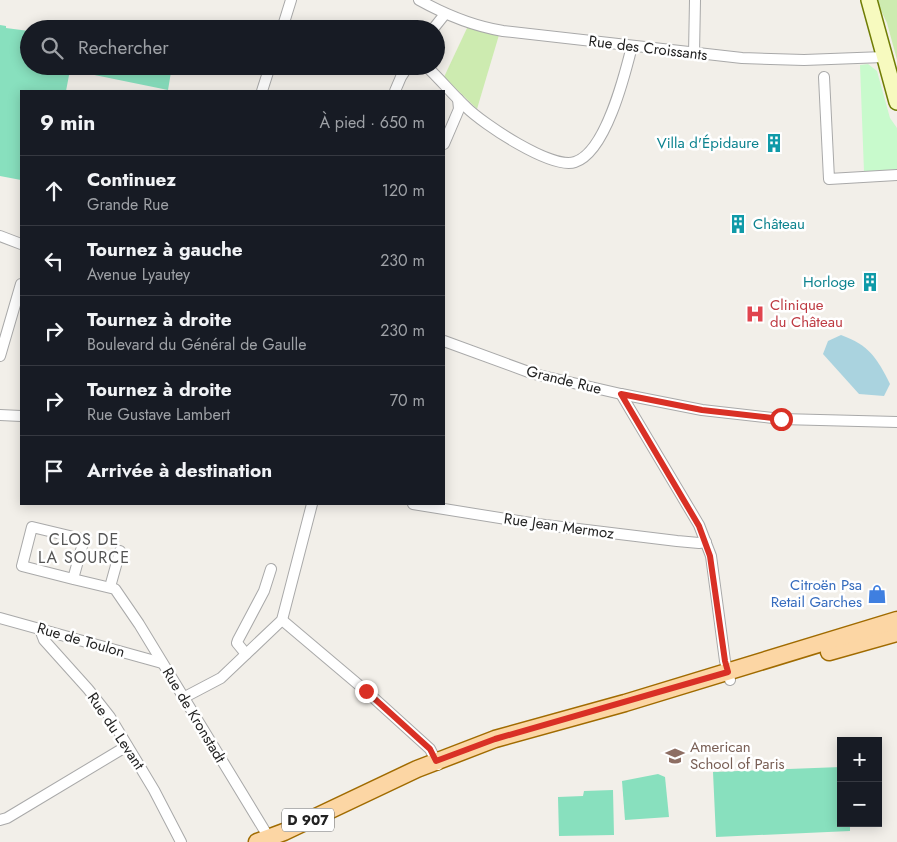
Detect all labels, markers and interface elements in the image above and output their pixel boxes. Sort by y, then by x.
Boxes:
search box [20,20,445,75]
street label: Rue des Croissants [587,30,709,66]
icon: search [38,34,66,62]
text: Rechercher [78,34,169,61]
text: 9 min [40,108,95,138]
text: À pied · 650 m [319,111,425,134]
place label: Villa d'Épidaure [657,132,759,154]
building icon: Villa d'Épidaure [763,132,785,154]
text: Continuez [87,166,176,193]
icon: ahead [40,177,68,205]
text: 120 m [382,179,425,202]
text: Grande Rue [87,193,169,216]
building icon: Château [727,213,749,235]
place label: Château [753,213,805,235]
text: Tournez à gauche [87,236,243,263]
icon: left [40,247,68,275]
text: 230 m [380,249,425,272]
text: Avenue Lyautey [87,263,190,286]
place label: Horloge [803,271,855,293]
building icon: Horloge [859,271,881,293]
place label: Clinique du Château [770,294,843,333]
hospital icon: Clinique du Château [744,303,766,325]
text: Tournez à droite [87,306,232,333]
icon: right [40,317,68,345]
text: 230 m [380,319,425,342]
text: Boulevard du Général de Gaulle [87,333,306,356]
street label: Grande Rue [524,360,604,400]
text: Tournez à droite [87,376,232,403]
icon: right [40,387,68,415]
text: 70 m [390,389,425,412]
text: Rue Gustave Lambert [87,403,230,426]
route start [770,408,793,431]
icon: arrive [40,457,68,485]
text: Arrivée à destination [87,457,272,484]
street label: Rue Jean Mermoz [503,507,616,545]
district label: CLOS DE LA SOURCE [38,528,130,569]
place label: Citroën Psa Retail Garches [771,574,862,613]
shop icon: Citroën Psa Retail Garches [866,583,888,605]
street label: Rue de Toulon [35,617,127,663]
street label: Rue de Kronstadt [157,663,231,767]
route end [355,680,378,703]
street label: Rue du Levant [82,688,150,774]
place label: American School of Paris [690,736,785,775]
map controls [837,737,882,827]
button: + [837,737,882,782]
school or university icon: American School of Paris [664,745,686,767]
button: − [837,782,882,827]
road number: D 907 [282,808,334,832]

